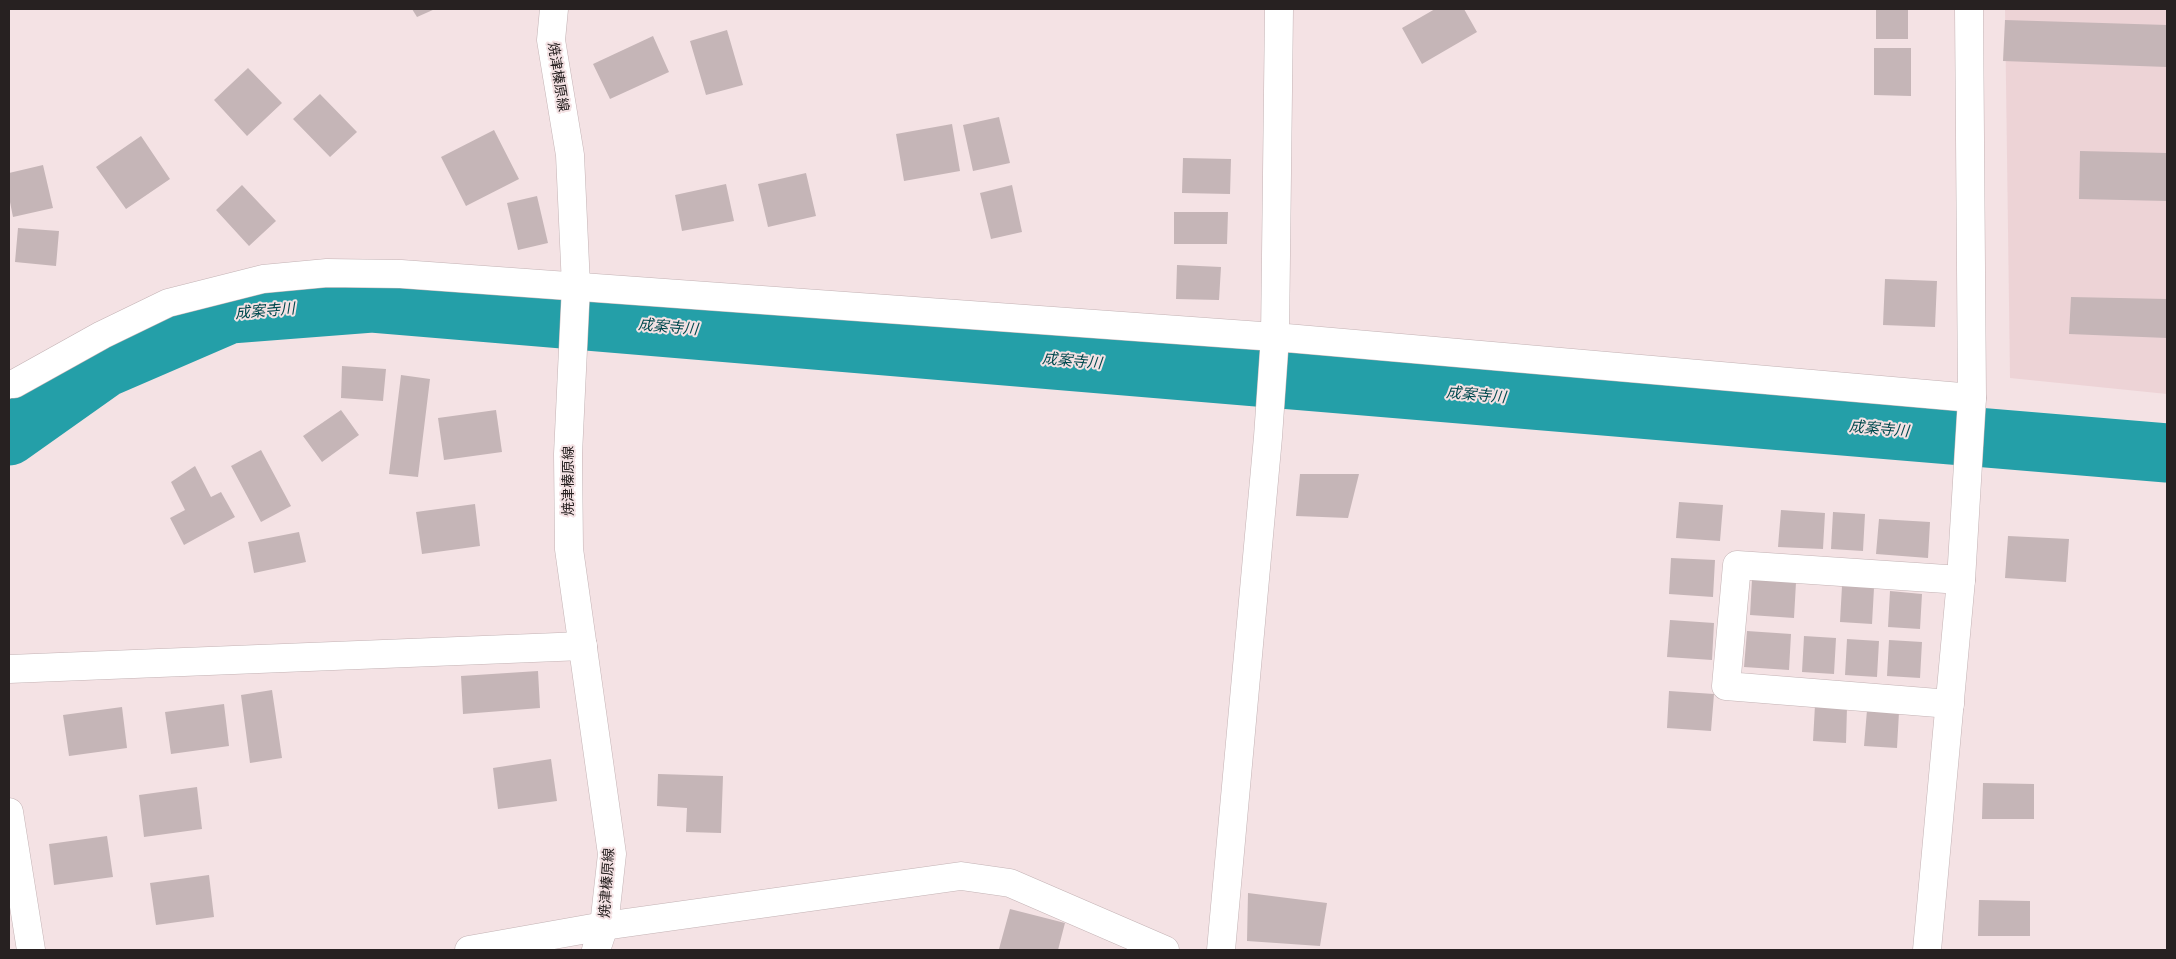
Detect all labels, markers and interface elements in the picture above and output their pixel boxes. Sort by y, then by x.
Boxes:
street label: 焼津榛原線 [544,41,572,113]
water label: 成案寺川 [234,299,296,323]
water label: 成案寺川 [637,315,699,339]
water label: 成案寺川 [1041,349,1103,373]
water label: 成案寺川 [1445,383,1507,407]
water label: 成案寺川 [1848,417,1910,441]
street label: 焼津榛原線 [561,446,577,516]
street label: 焼津榛原線 [596,847,618,919]

